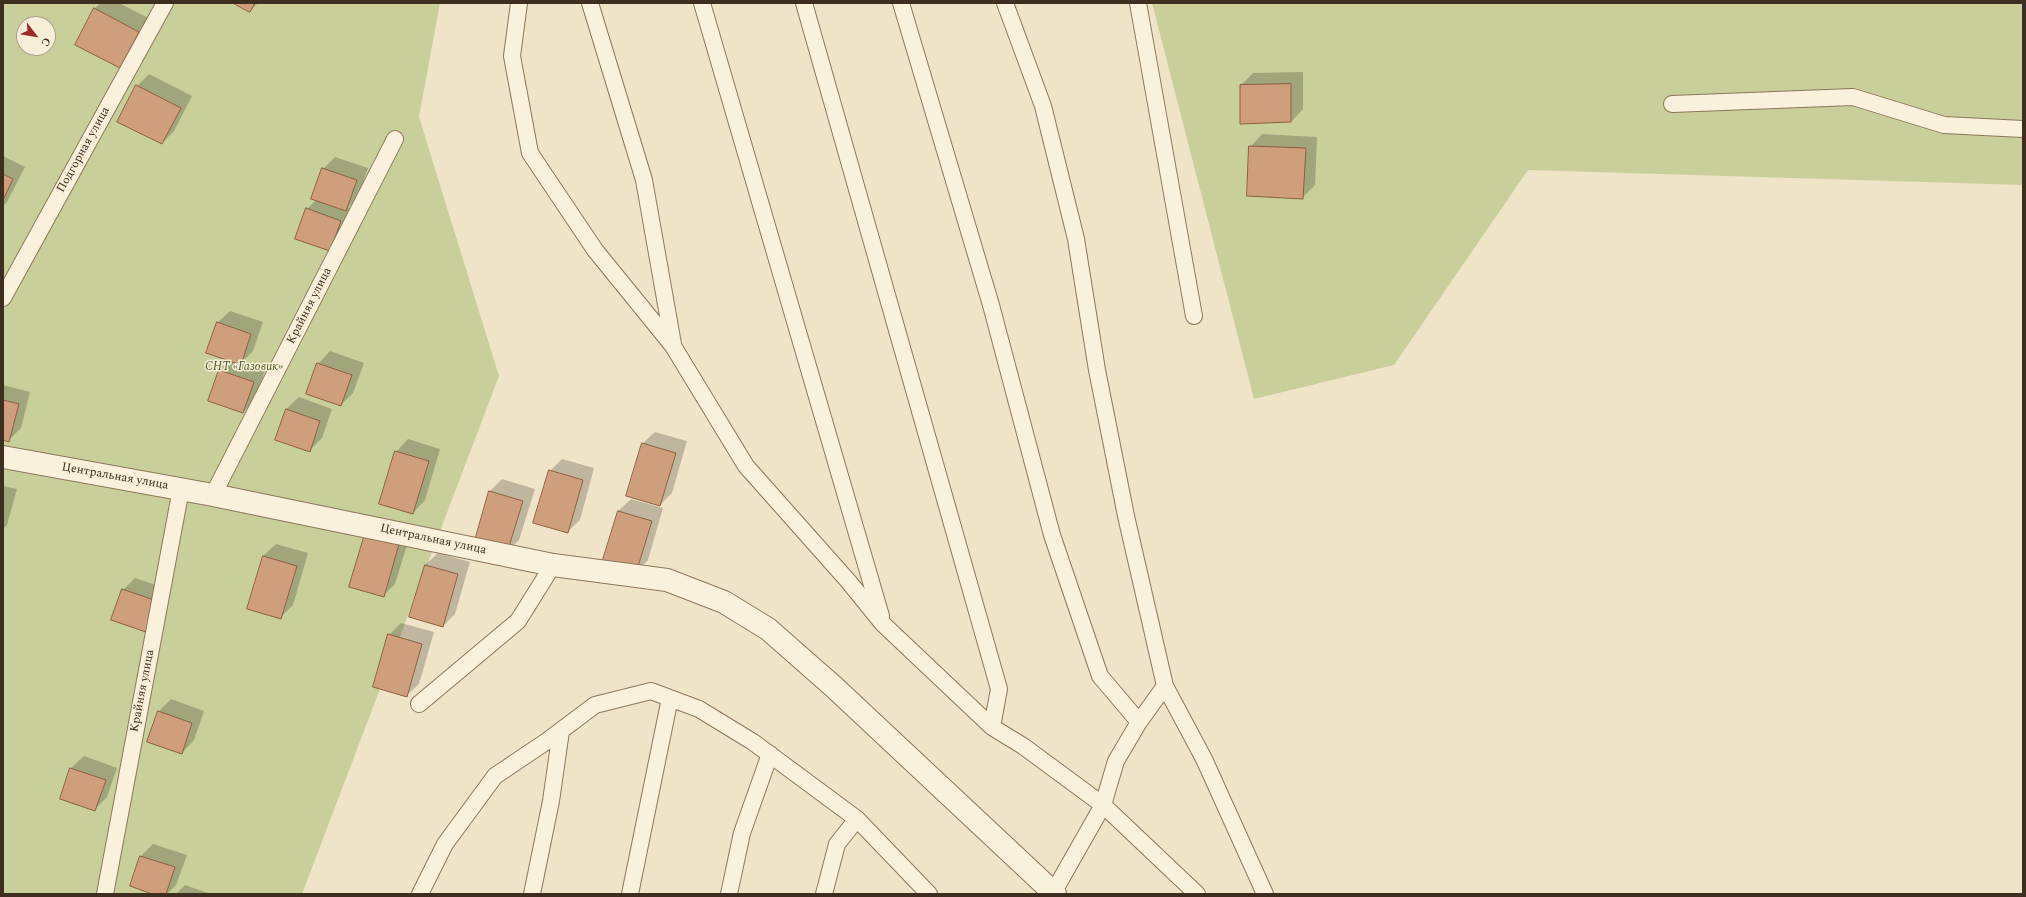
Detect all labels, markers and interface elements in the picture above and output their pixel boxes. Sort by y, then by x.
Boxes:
north arrow [16,16,56,56]
text: С [37,34,55,50]
street label: Подгорная улица [54,105,114,195]
street label: Крайняя улица [285,265,335,347]
park label: СНТ «Газовик» [205,361,283,375]
street label: Центральная улица [61,461,169,493]
street label: Центральная улица [379,522,487,558]
street label: Крайняя улица [128,648,158,734]

